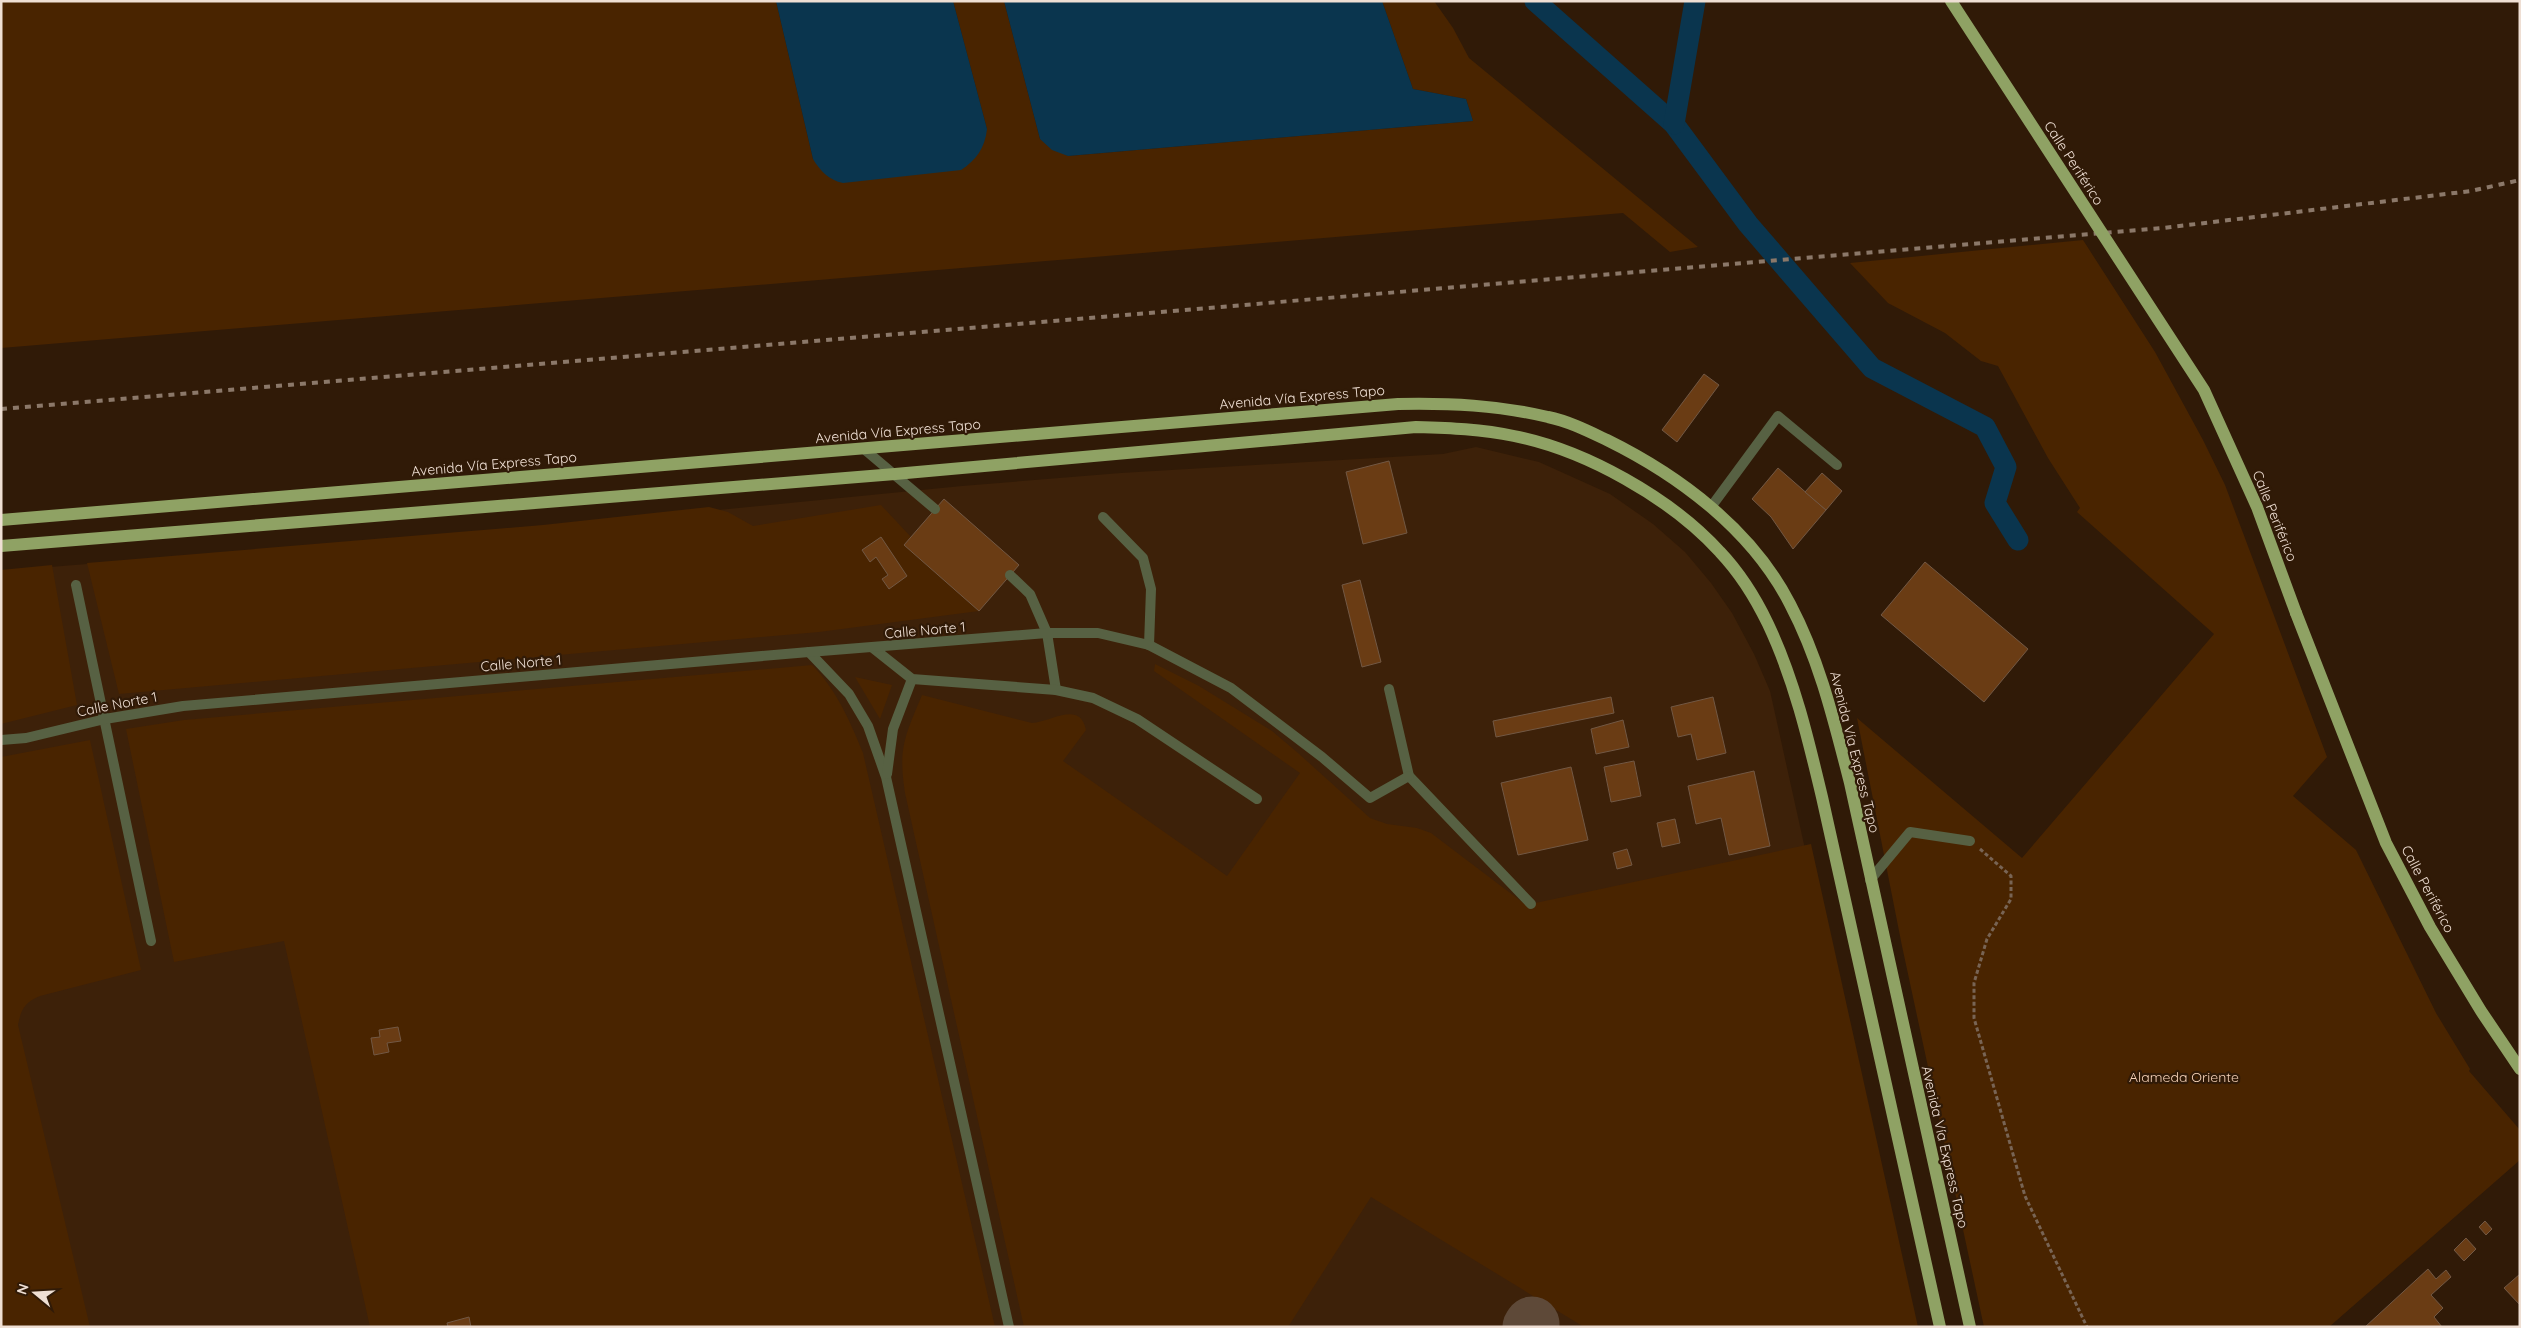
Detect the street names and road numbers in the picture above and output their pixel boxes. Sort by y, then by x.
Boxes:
street label: Calle Periférico [2040,118,2108,208]
street label: Avenida Vía Express Tapo [1219,381,1385,413]
street label: Avenida Vía Express Tapo [815,415,981,447]
street label: Avenida Vía Express Tapo [411,448,577,480]
street label: Calle Periférico [2249,468,2301,564]
street label: Calle Norte 1 [884,617,966,643]
street label: Calle Norte 1 [480,650,562,676]
street label: Avenida Vía Express Tapo [1826,669,1884,835]
street label: Calle Norte 1 [75,687,159,721]
street label: Calle Periférico [2397,842,2459,936]
street label: Avenida Vía Express Tapo [1918,1064,1972,1230]

